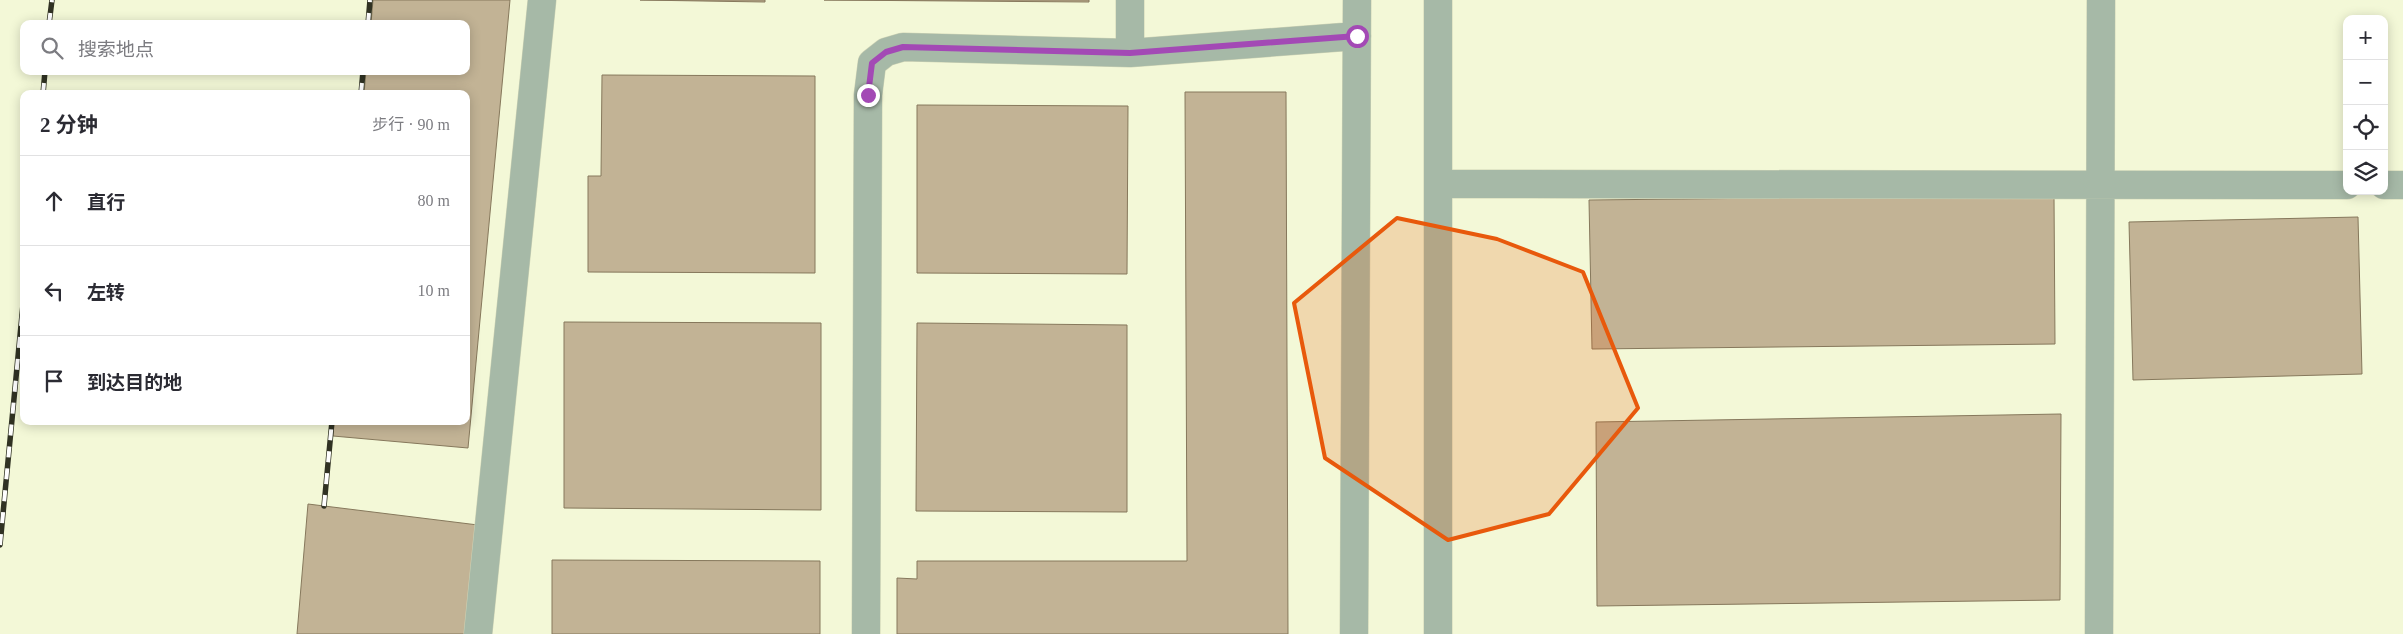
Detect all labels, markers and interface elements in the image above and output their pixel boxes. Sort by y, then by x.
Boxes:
map controls [2343,15,2388,195]
button: + [2343,15,2388,60]
search box [20,20,470,75]
route start [1346,25,1369,48]
icon: search [38,34,66,62]
text: 搜索地点 [78,39,154,60]
button: − [2343,60,2388,105]
route end [857,84,880,107]
button: locate [2343,105,2388,150]
text: 2 分钟 [40,113,98,137]
text: 步行 · 90 m [372,116,450,133]
button: layers [2343,150,2388,195]
icon: ahead [40,187,68,215]
text: 直行 [87,192,125,213]
text: 80 m [418,192,450,209]
icon: left [40,277,68,305]
text: 左转 [87,282,125,303]
text: 10 m [418,282,450,299]
icon: arrive [40,367,68,395]
text: 到达目的地 [87,372,182,393]

